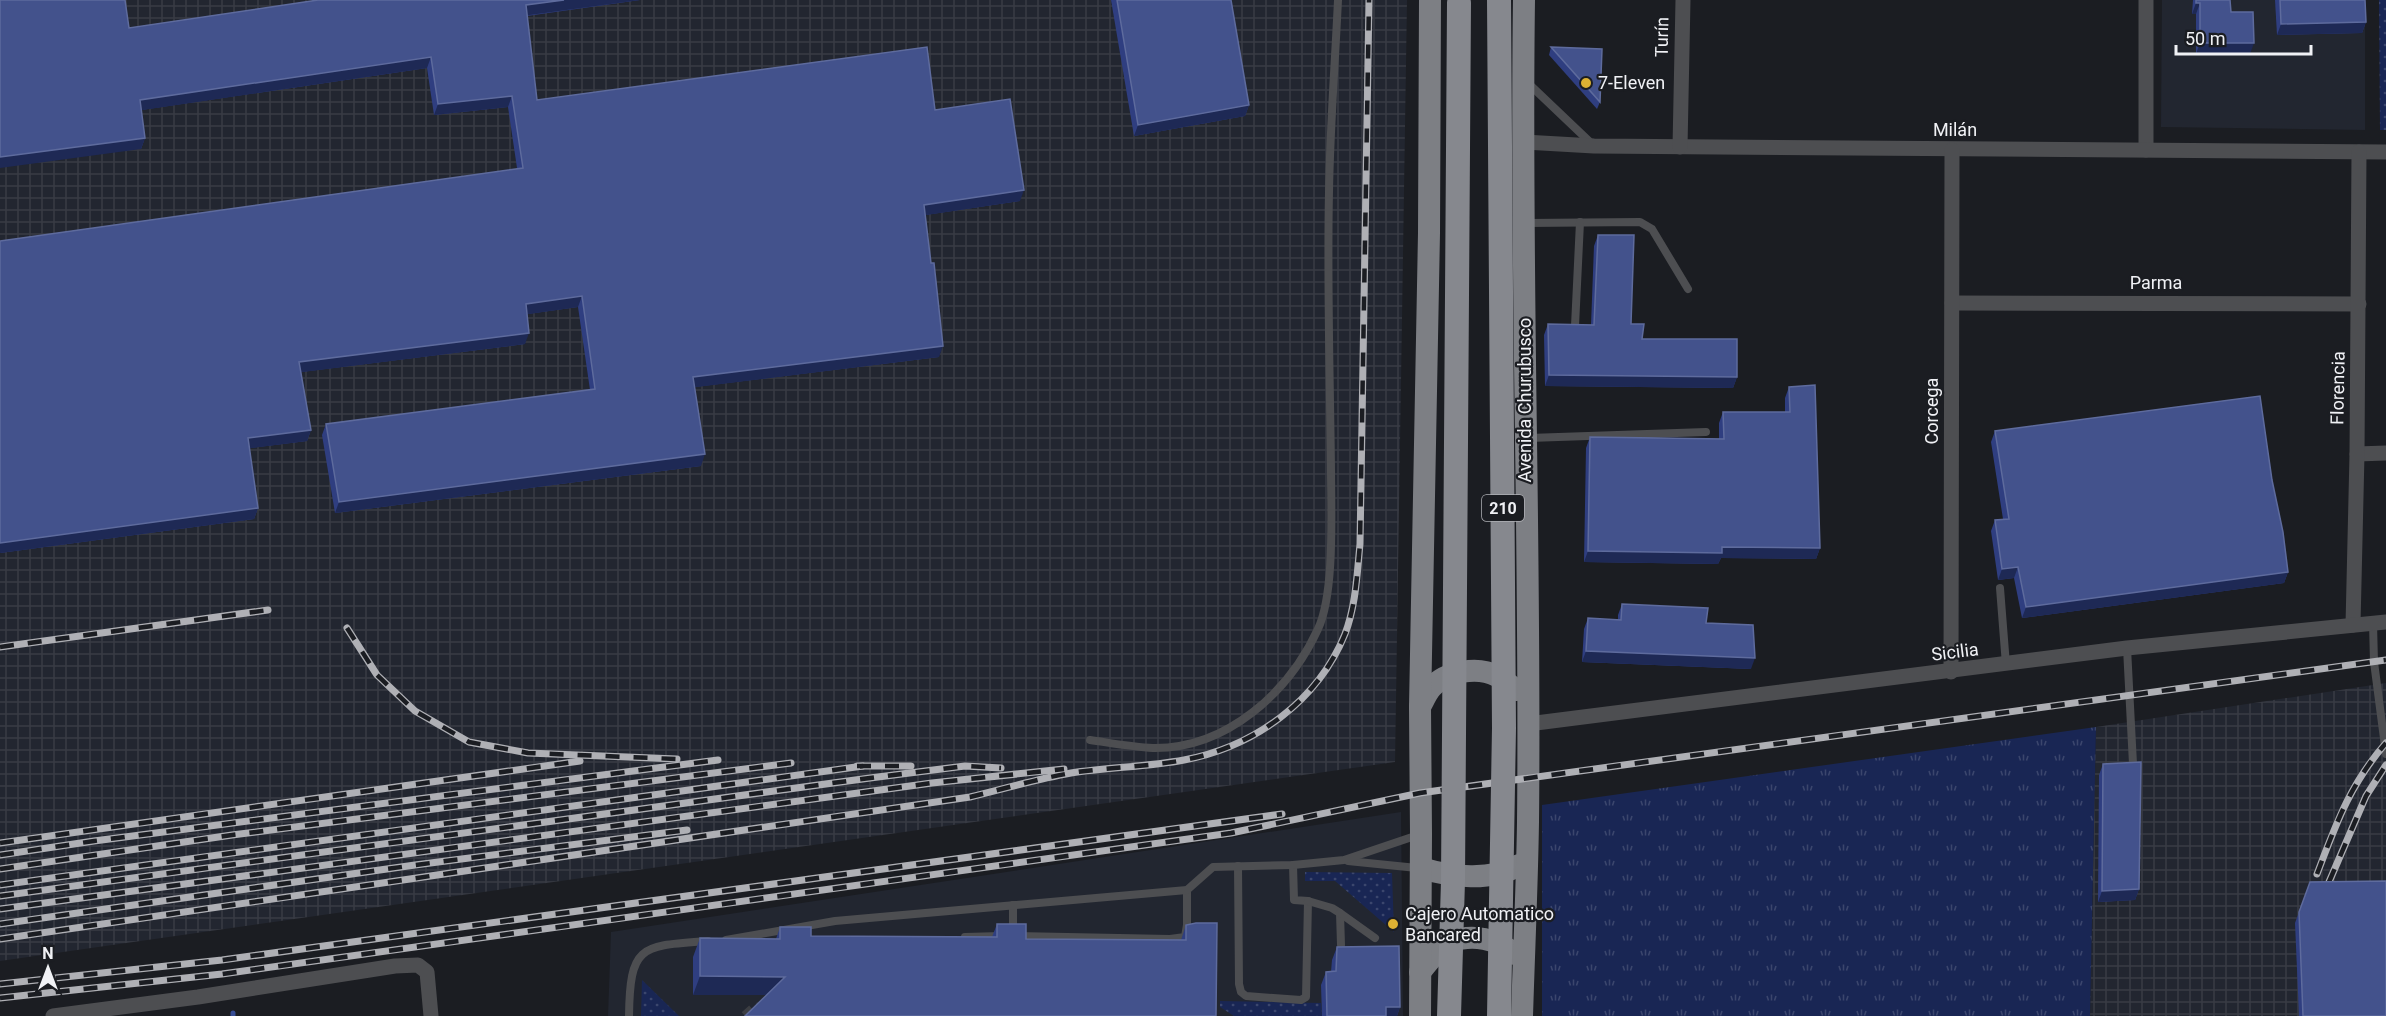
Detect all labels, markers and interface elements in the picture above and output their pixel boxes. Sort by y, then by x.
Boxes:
street label: Turín [1651,17,1672,57]
scale bar [2176,18,2311,56]
text: 50 m [2185,28,2225,49]
place label: 7-Eleven [1598,72,1665,93]
marker: 7-Eleven [1579,76,1593,90]
street label: Milán [1933,119,1977,140]
street label: Parma [2130,272,2182,293]
street label: Avenida Churubusco [1514,318,1535,482]
street label: Florencia [2326,351,2349,425]
street label: Corcega [1921,378,1942,444]
road number: 210 [1482,495,1524,521]
street label: Sicilia [1930,638,1980,665]
place label: Cajero Automatico Bancared [1405,903,1554,945]
marker: Cajero Automatico Bancared [1386,917,1400,931]
north arrow [18,938,78,998]
text: N [42,944,54,963]

